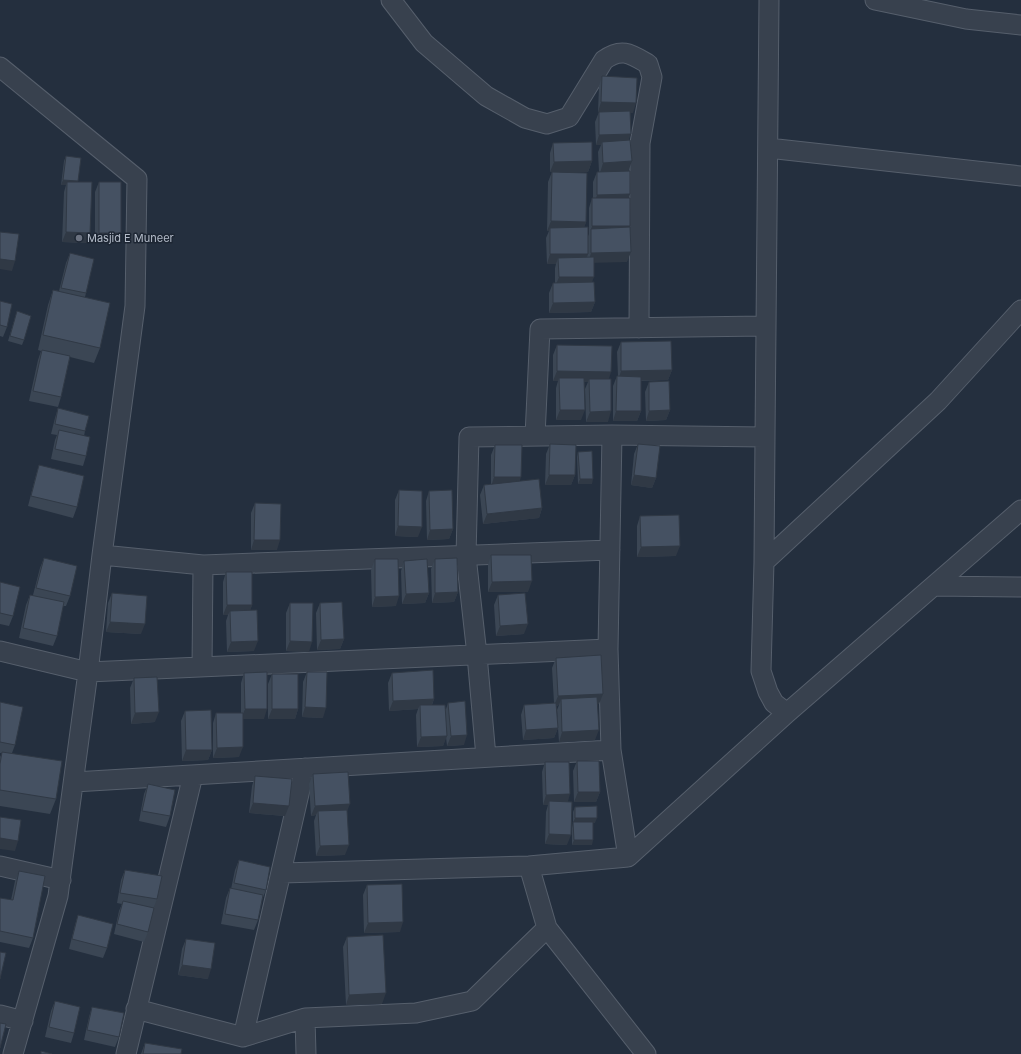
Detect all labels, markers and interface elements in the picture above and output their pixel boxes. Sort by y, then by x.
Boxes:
place label: Masjid E Muneer [87,231,174,245]
marker: Masjid E Muneer [74,233,84,243]

